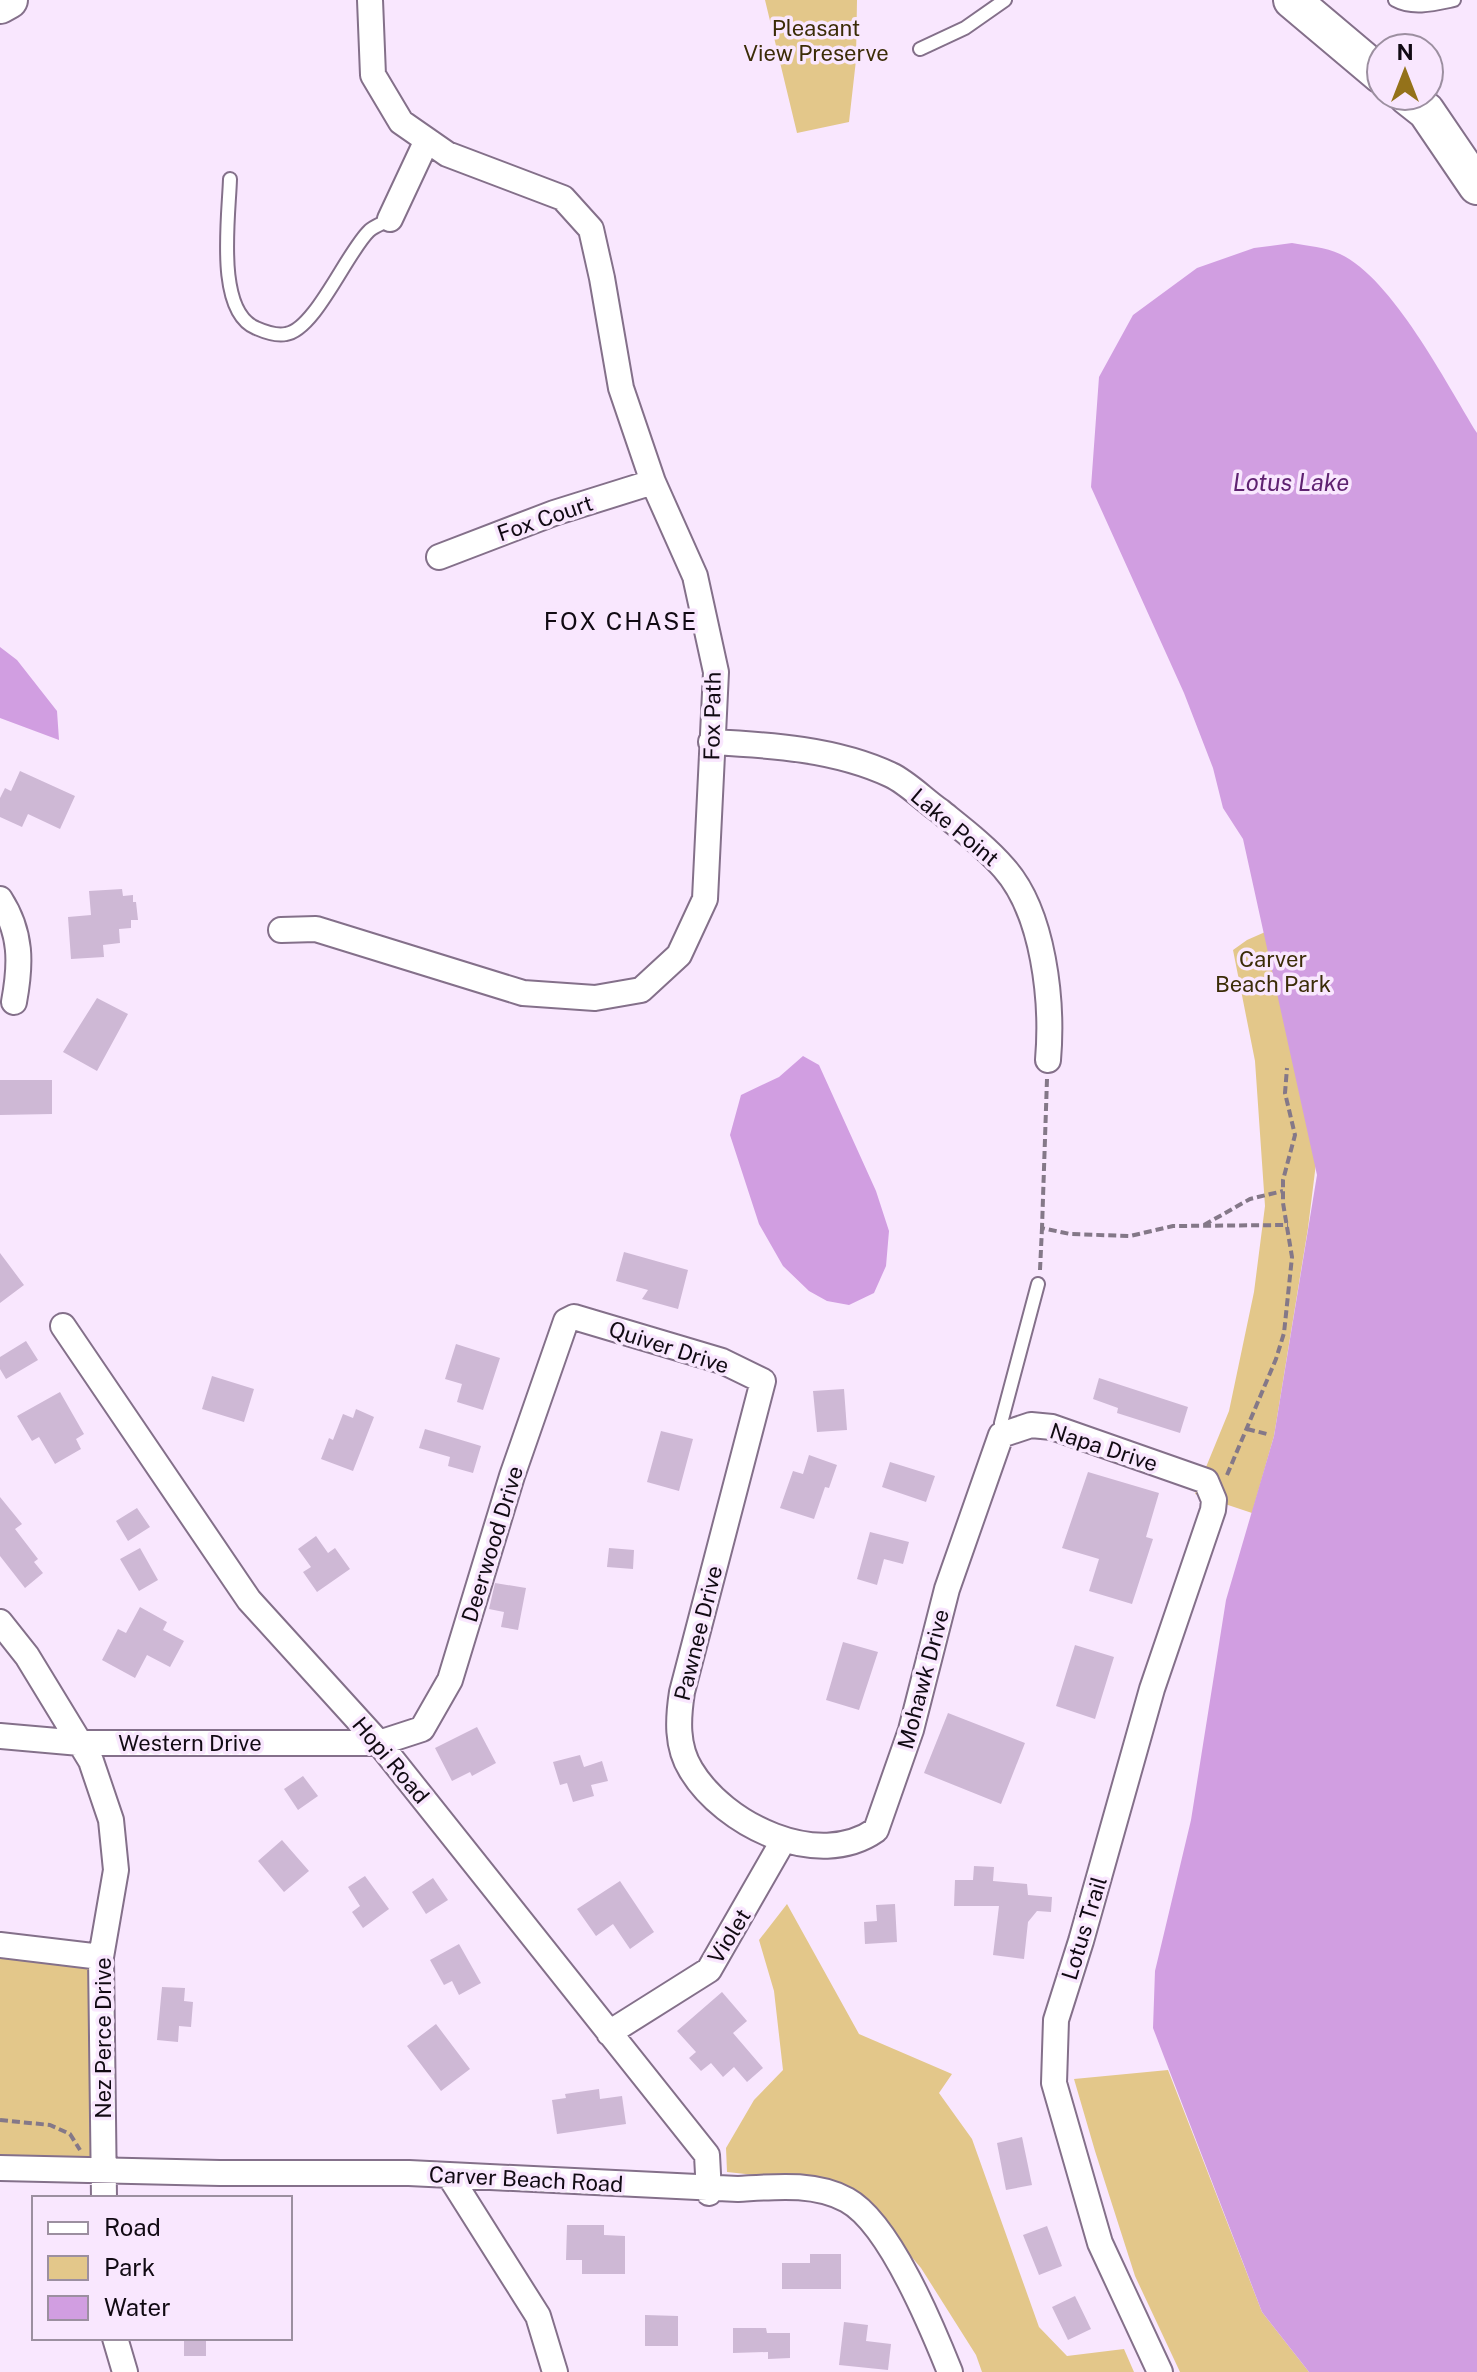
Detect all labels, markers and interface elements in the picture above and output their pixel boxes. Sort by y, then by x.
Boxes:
park label: Pleasant View Preserve [743,15,889,66]
north arrow [1365,32,1445,112]
text: N [1396,39,1414,65]
water label: Lotus Lake [1233,468,1349,496]
street label: Fox Court [494,490,596,546]
district label: FOX CHASE [544,607,698,635]
street label: Fox Path [698,671,726,761]
street label: Lake Point [906,783,1004,871]
park label: Carver Beach Park [1215,946,1331,997]
street label: Quiver Drive [606,1315,732,1379]
street label: Napa Drive [1047,1417,1161,1477]
street label: Deerwood Drive [456,1463,528,1625]
street label: Pawnee Drive [669,1563,727,1703]
street label: Mohawk Drive [892,1606,954,1752]
street label: Hopi Road [347,1711,435,1809]
street label: Western Drive [118,1730,262,1756]
street label: Lotus Trail [1056,1873,1112,1983]
street label: Violet [702,1904,756,1968]
street label: Nez Perce Drive [90,1957,116,2119]
street label: Carver Beach Road [428,2161,624,2197]
legend [32,2196,292,2340]
text: Road [104,2213,161,2241]
text: Park [104,2253,155,2281]
text: Water [104,2293,171,2321]

